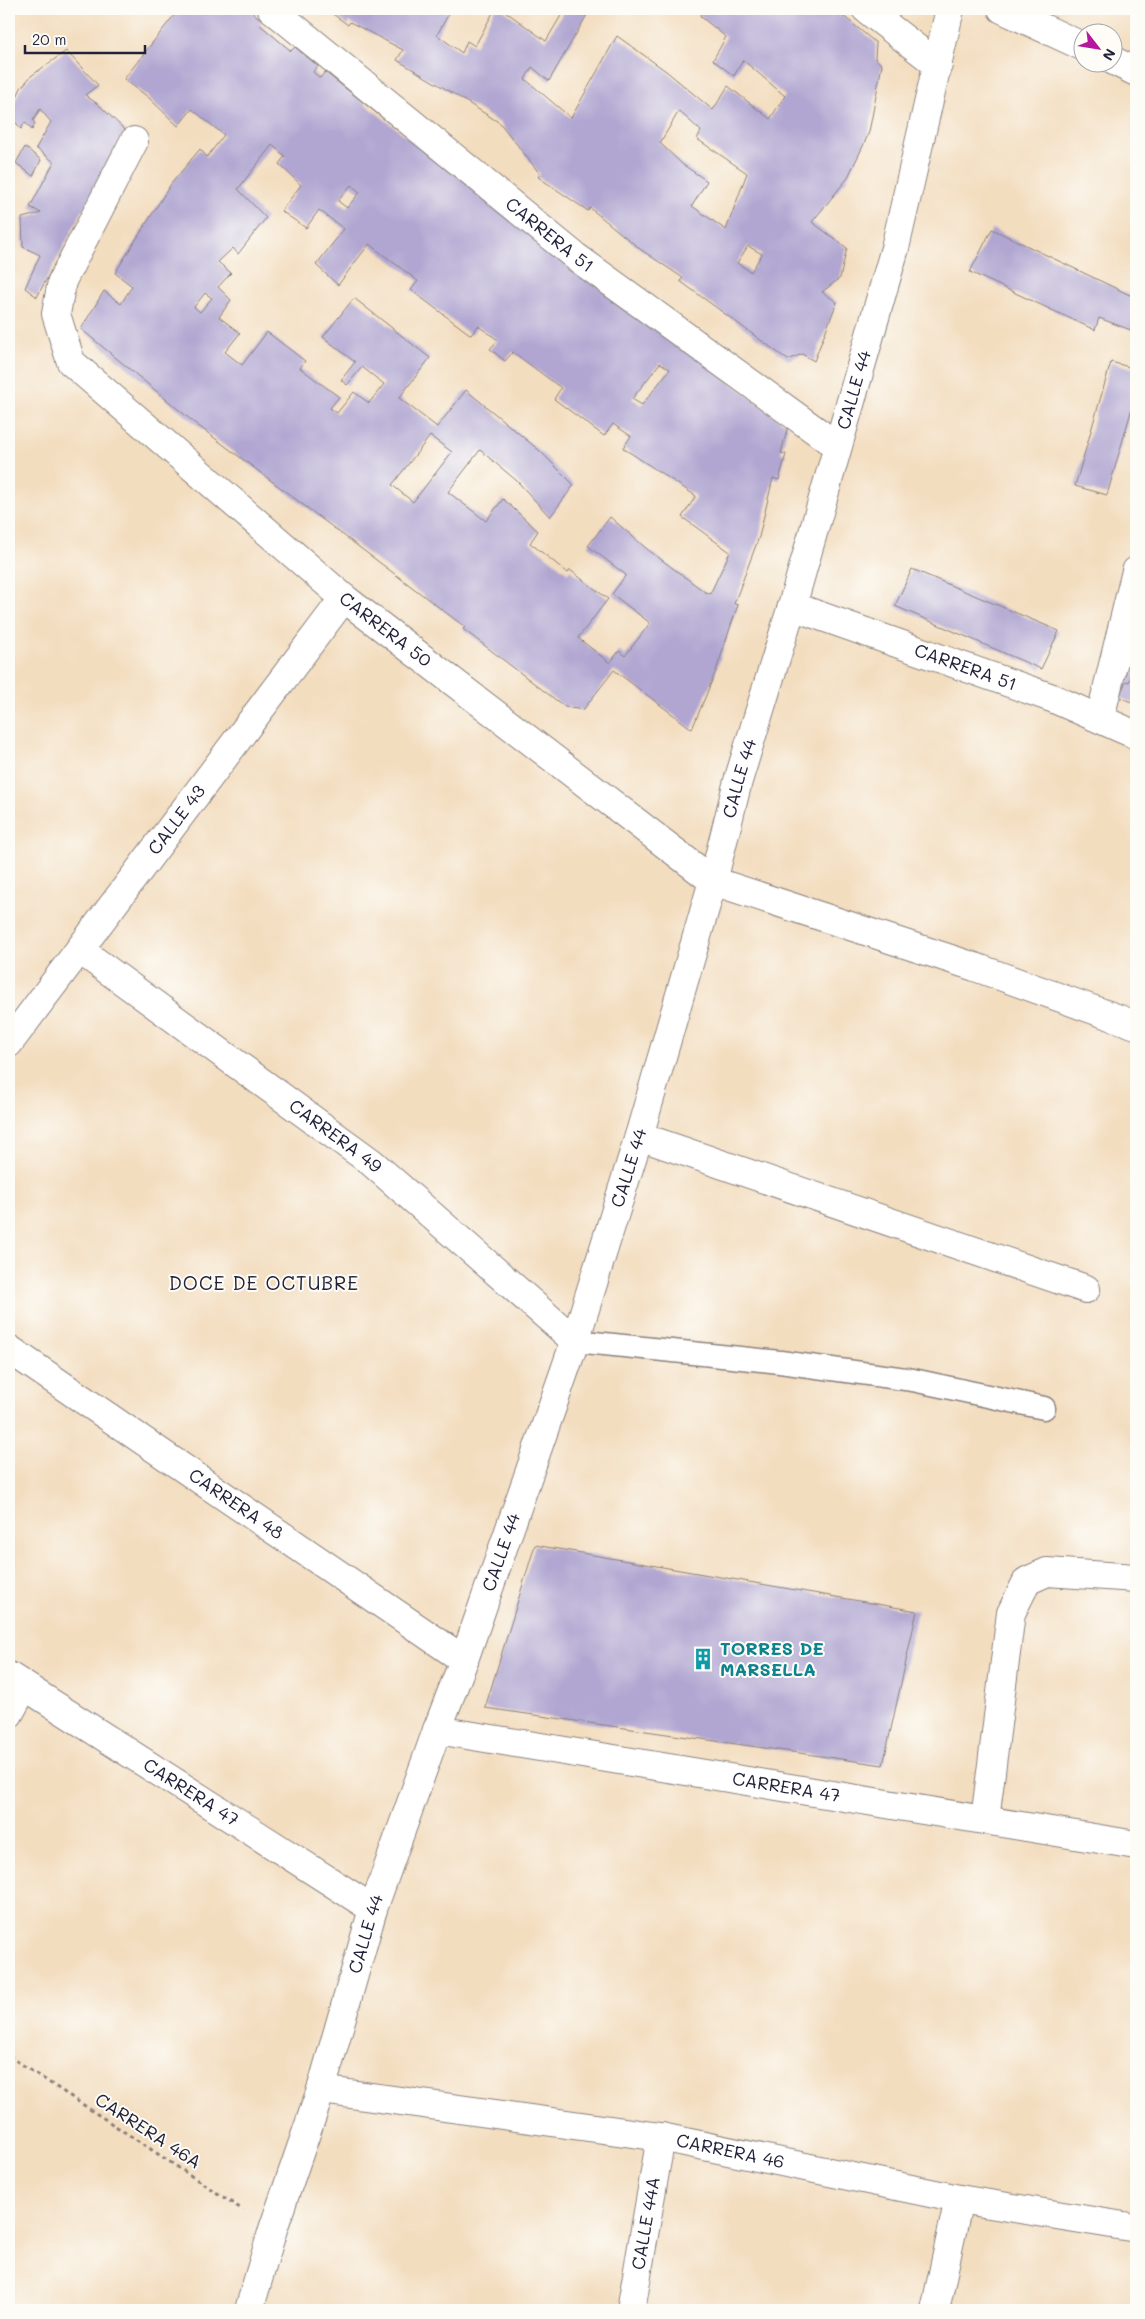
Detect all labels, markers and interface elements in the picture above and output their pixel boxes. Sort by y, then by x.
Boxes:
scale bar [25,22,145,54]
north arrow [1072,22,1122,72]
text: 20 m [32,29,66,49]
text: N [1099,45,1120,64]
street label: CARRERA 51 [501,191,599,277]
street label: CALLE 44 [830,347,876,432]
street label: CARRERA 50 [335,586,437,672]
street label: CARRERA 51 [911,637,1020,696]
street label: CALLE 44 [716,735,762,820]
street label: CALLE 43 [142,780,210,859]
street label: CARRERA 49 [285,1093,388,1178]
street label: CALLE 44 [604,1125,652,1210]
district label: DOCE DE OCTUBRE [169,1270,359,1295]
street label: CARRERA 48 [184,1462,289,1544]
street label: CALLE 44 [476,1509,525,1594]
place label: TORRES DE MARSELLA [720,1636,824,1681]
building icon: TORRES DE MARSELLA [690,1646,716,1672]
street label: CARRERA 47 [139,1752,244,1831]
street label: CARRERA 47 [731,1766,842,1807]
street label: CALLE 44 [342,1890,389,1976]
street label: CARRERA 46A [91,2087,206,2174]
street label: CARRERA 46 [674,2127,787,2173]
street label: CALLE 44A [625,2175,665,2271]

